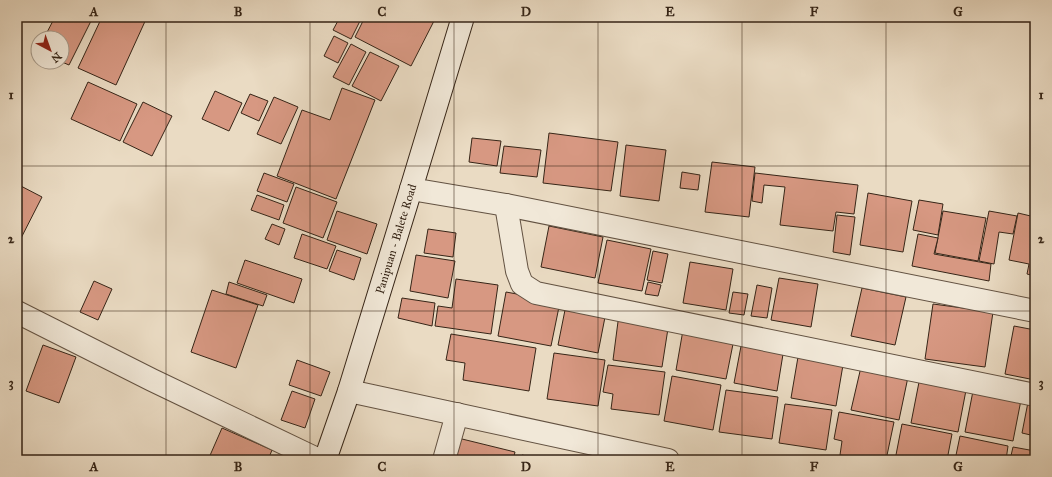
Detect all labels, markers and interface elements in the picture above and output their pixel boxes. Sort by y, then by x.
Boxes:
text: A [89,4,99,20]
text: B [234,4,243,20]
text: C [378,4,387,20]
text: D [521,4,531,20]
text: E [665,4,675,20]
text: F [810,4,819,20]
text: G [953,4,963,20]
north arrow [30,30,70,70]
text: N [48,49,64,66]
text: 1 [8,87,14,103]
text: 1 [1038,87,1044,103]
street label: Panipuan - Balete Road [373,182,419,296]
text: 2 [8,231,15,247]
text: 2 [1038,231,1045,247]
text: 3 [8,375,14,391]
text: 3 [1038,375,1044,391]
text: A [89,459,99,475]
text: B [234,459,243,475]
text: C [378,459,387,475]
text: D [521,459,531,475]
text: E [665,459,675,475]
text: F [810,459,819,475]
text: G [953,459,963,475]

